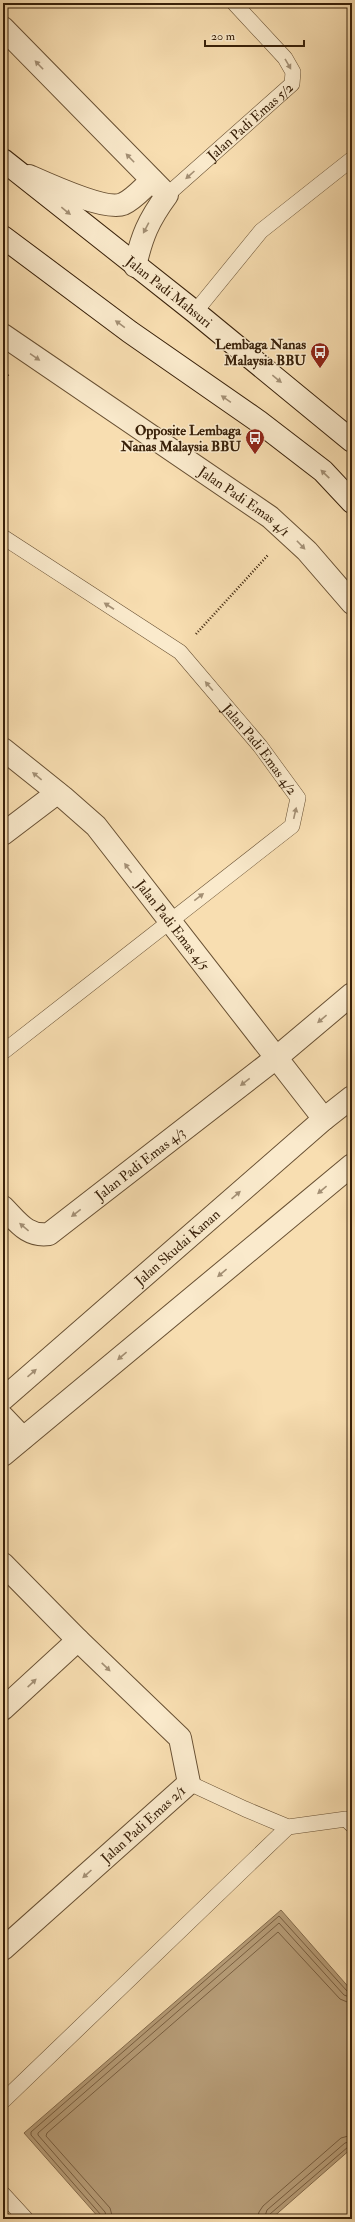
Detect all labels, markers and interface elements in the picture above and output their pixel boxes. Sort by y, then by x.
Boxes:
scale bar [205,22,304,48]
text: 20 m [211,29,236,44]
one-way arrow [284,58,291,70]
one-way arrow [34,60,44,70]
street label: Jalan Padi Emas 5/2 [203,79,297,165]
one-way arrow [125,153,135,163]
one-way arrow [185,170,195,179]
one-way arrow [61,207,72,215]
one-way arrow [143,222,149,234]
street label: Jalan Padi Mahsuri [122,252,216,332]
one-way arrow [115,320,125,328]
place label: Lembaga Nanas Malaysia BBU [215,336,306,370]
bus stop icon: Lembaga Nanas Malaysia BBU [309,341,331,369]
one-way arrow [30,353,40,361]
one-way arrow [272,375,283,384]
one-way arrow [221,395,231,403]
place label: Opposite Lembaga Nanas Malaysia BBU [120,422,242,456]
bus stop icon: Opposite Lembaga Nanas Malaysia BBU [244,427,266,455]
street label: Jalan Padi Emas 4/1 [194,462,293,540]
one-way arrow [320,469,330,479]
one-way arrow [296,540,306,550]
one-way arrow [103,602,115,609]
one-way arrow [205,681,214,692]
street label: Jalan Padi Emas 4/2 [218,700,301,798]
one-way arrow [31,772,42,781]
one-way arrow [292,807,298,819]
one-way arrow [123,862,132,873]
street label: Jalan Padi Emas 4/5 [131,876,214,974]
one-way arrow [194,893,204,901]
one-way arrow [317,1015,327,1024]
one-way arrow [240,1078,251,1086]
street label: Jalan Padi Emas 4/3 [91,1124,189,1205]
one-way arrow [317,1186,327,1195]
one-way arrow [230,1191,241,1200]
street label: Jalan Skudai Kanan [131,1206,223,1290]
one-way arrow [71,1209,82,1217]
one-way arrow [18,1222,29,1231]
one-way arrow [217,1269,227,1278]
one-way arrow [117,1352,127,1361]
one-way arrow [28,1369,37,1378]
one-way arrow [101,1662,111,1672]
one-way arrow [26,1678,37,1687]
street label: Jalan Padi Emas 2/1 [97,1782,189,1867]
one-way arrow [82,1870,92,1879]

